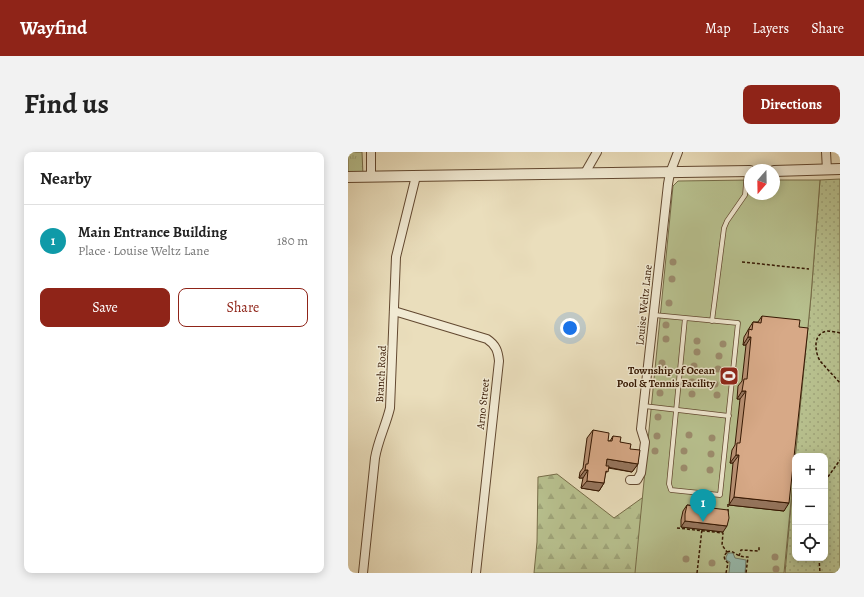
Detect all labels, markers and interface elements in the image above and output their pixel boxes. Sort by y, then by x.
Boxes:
text: Wayfind [20,15,87,41]
text: Map [705,19,731,38]
text: Layers [753,19,789,38]
text: Share [811,19,844,38]
text: Find us [24,85,109,123]
button: Directions [743,85,840,124]
north arrow [744,164,780,200]
text: Nearby [40,167,91,190]
text: Main Entrance Building [78,222,227,242]
text: 1 [51,232,55,249]
text: 180 m [277,232,308,249]
text: Place · Louise Weltz Lane [78,242,209,259]
street label: Louise Weltz Lane [632,264,656,346]
button: Save [40,288,170,327]
button: Share [178,288,308,327]
your location [560,318,580,338]
street label: Branch Road [372,345,390,403]
place label: Township of Ocean Pool & Tennis Facility [617,363,716,391]
sports icon: Township of Ocean Pool & Tennis Facility [718,365,740,387]
street label: Arno Street [473,377,493,431]
map controls [792,453,828,561]
button: + [792,453,828,489]
pin: 1 [690,489,716,522]
button: − [792,489,828,525]
button: locate [792,525,828,561]

